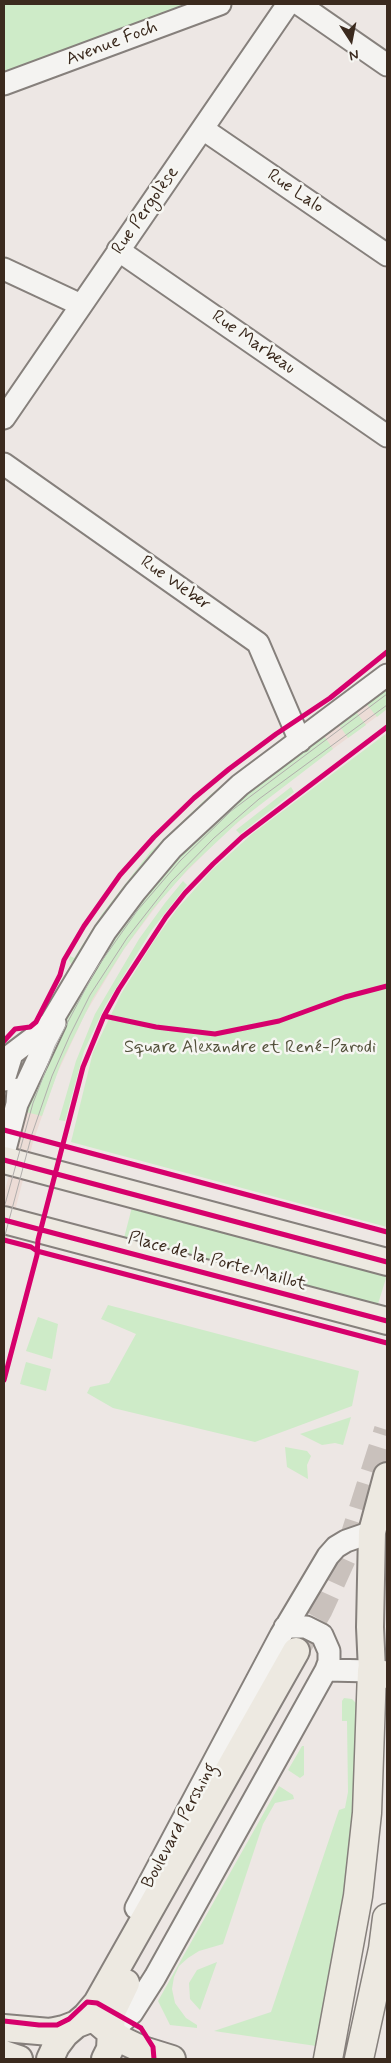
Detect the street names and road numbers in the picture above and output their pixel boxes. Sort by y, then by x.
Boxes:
street label: Avenue Foch [63,17,161,71]
street label: Rue Pergolèse [108,163,184,259]
street label: Rue Lalo [263,165,327,219]
street label: Rue Marbeau [207,306,299,380]
street label: Rue Weber [136,552,214,616]
street label: Place de la Porte Maillot [125,1228,309,1296]
street label: Boulevard Pershing [138,1760,222,1892]

